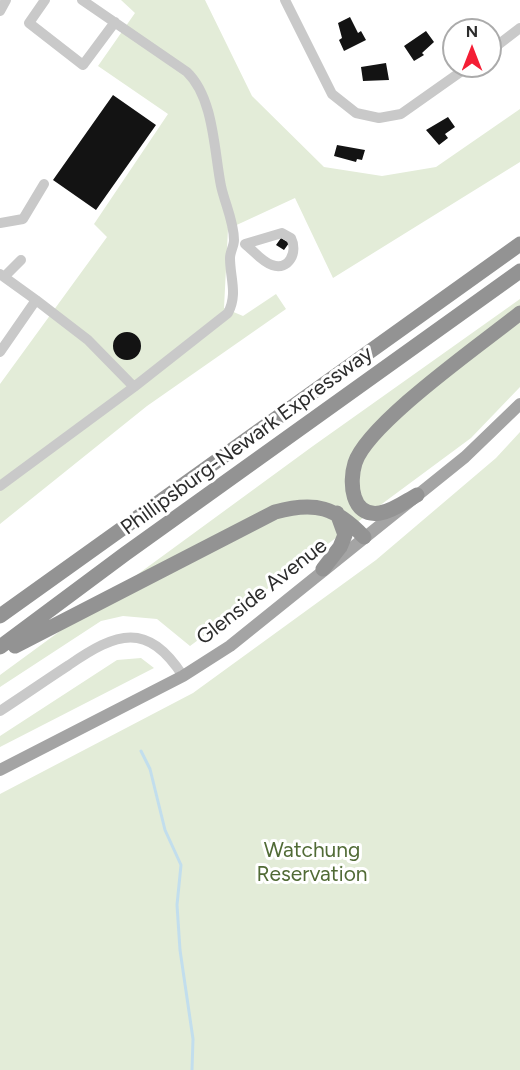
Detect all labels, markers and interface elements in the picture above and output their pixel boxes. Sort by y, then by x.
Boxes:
north arrow [442,18,502,78]
text: N [466,22,478,41]
street label: Phillipsburg-Newark Expressway [116,341,378,541]
street label: Glenside Avenue [192,533,332,651]
park label: Watchung Reservation [256,838,368,888]

